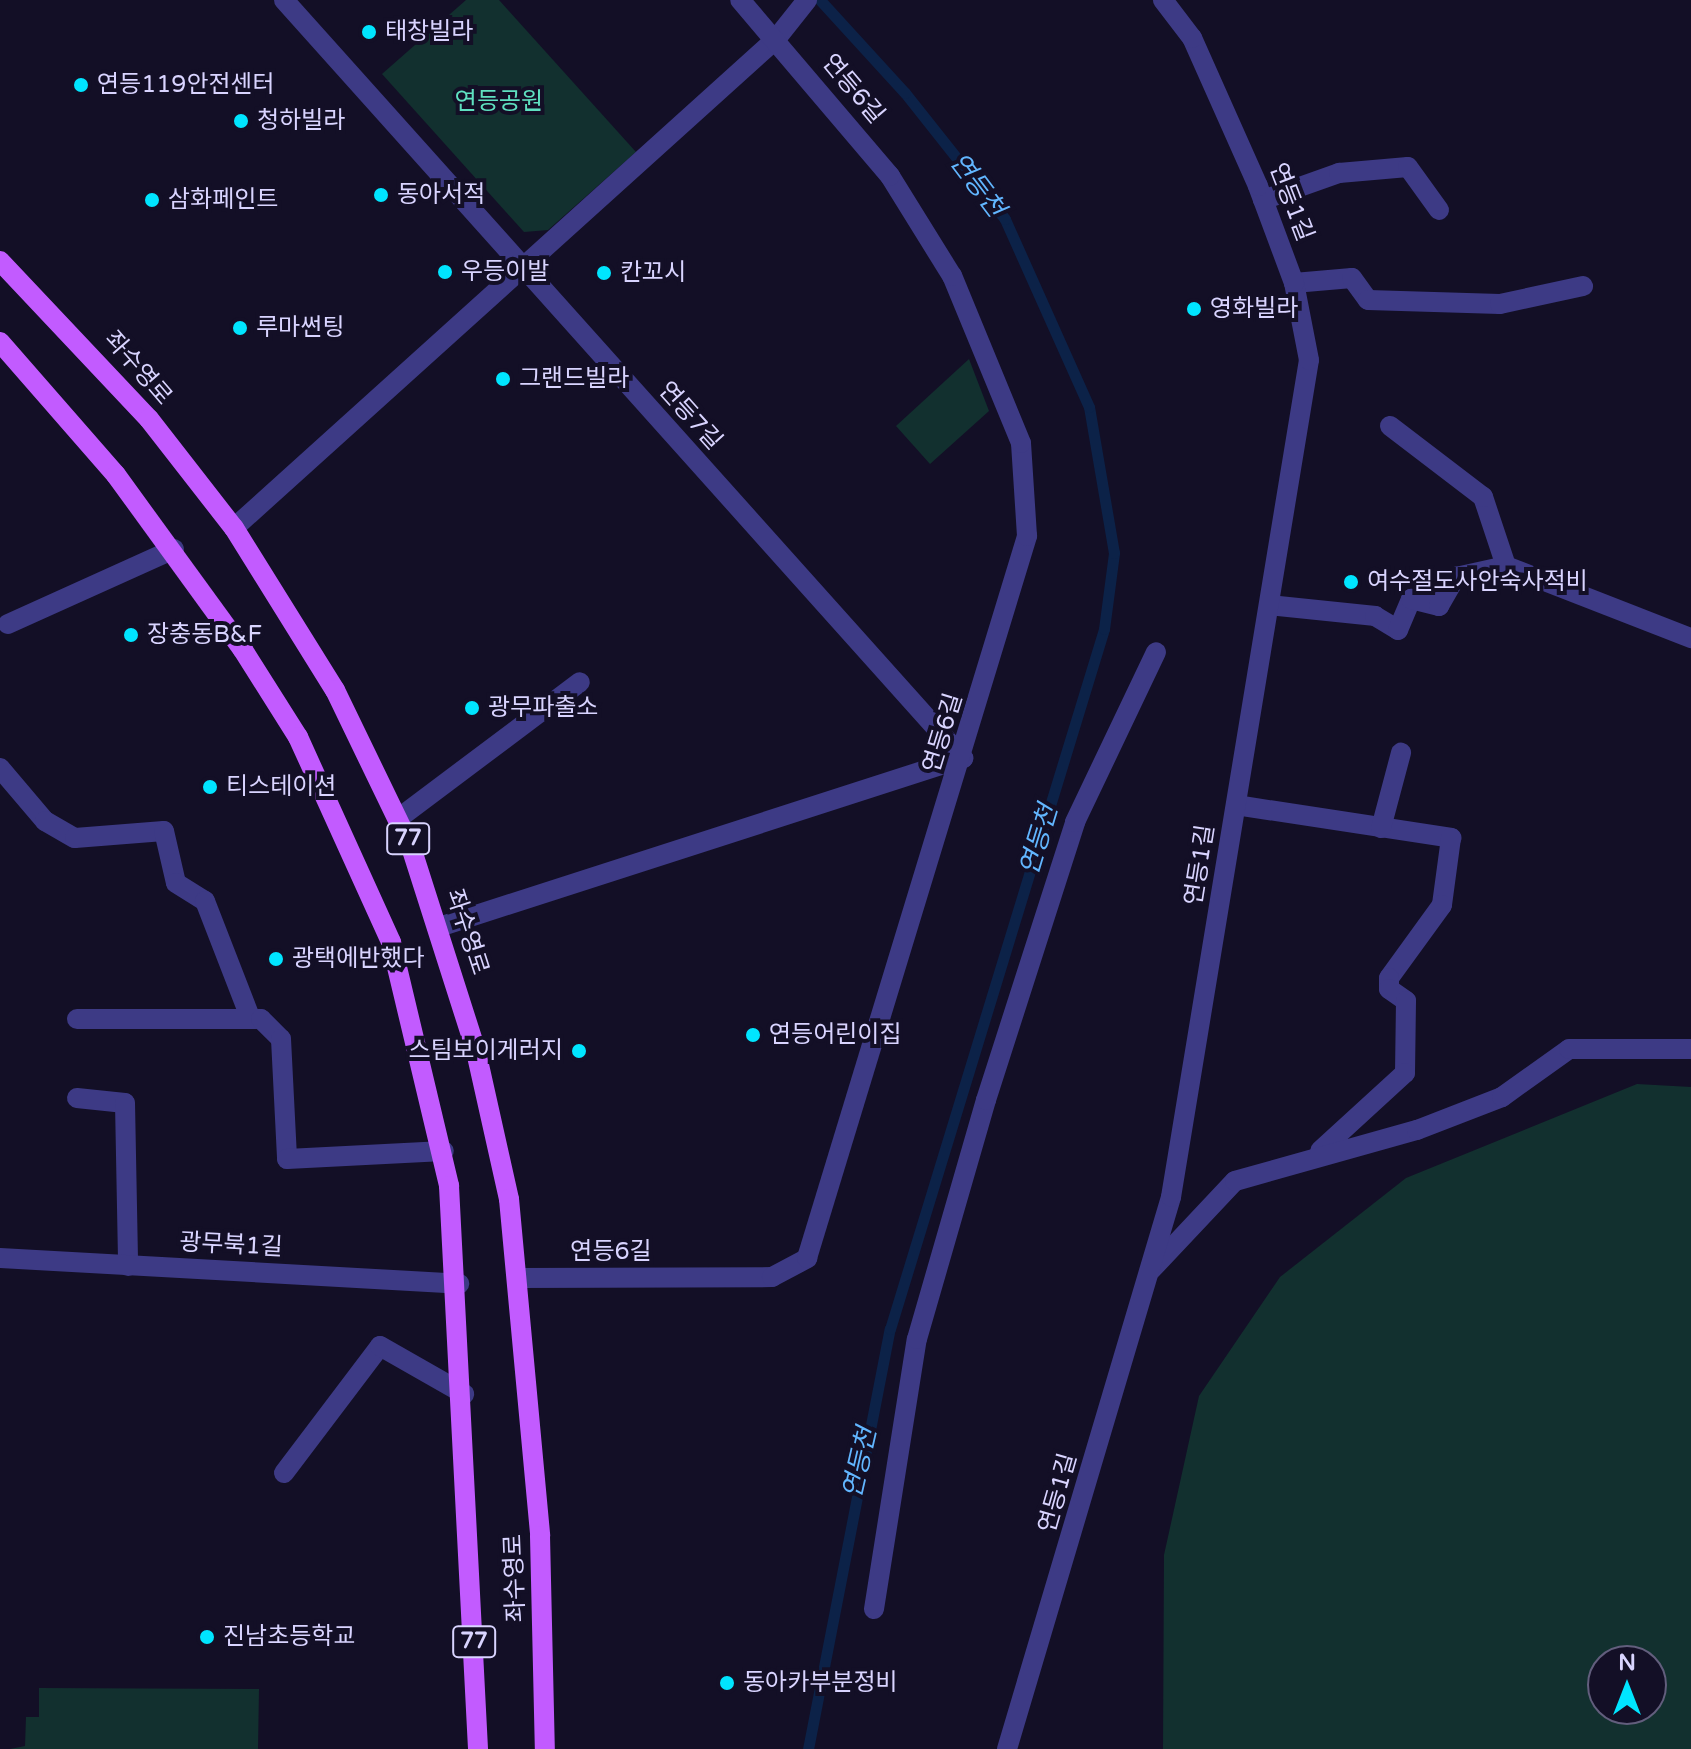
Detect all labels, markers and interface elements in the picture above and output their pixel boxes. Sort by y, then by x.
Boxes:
place label: 태창빌라 [385,18,473,46]
marker: 태창빌라 [360,23,378,41]
street label: 연등6길 [816,49,890,129]
place label: 연등119안전센터 [97,71,275,99]
marker: 연등119안전센터 [72,76,90,94]
park label: 연등공원 [455,88,543,116]
place label: 청하빌라 [257,107,345,135]
marker: 청하빌라 [232,112,250,130]
water label: 연등천 [943,147,1011,223]
street label: 연등1길 [1263,159,1319,245]
place label: 동아서적 [397,181,485,209]
place label: 삼화페인트 [168,186,278,214]
marker: 동아서적 [372,186,390,204]
marker: 삼화페인트 [143,191,161,209]
place label: 우등이발 [461,258,549,286]
place label: 칸꼬시 [620,259,686,287]
marker: 우등이발 [436,263,454,281]
marker: 칸꼬시 [595,264,613,282]
place label: 영화빌라 [1210,295,1298,323]
marker: 영화빌라 [1185,300,1203,318]
place label: 루마썬팅 [256,314,344,342]
marker: 루마썬팅 [231,319,249,337]
street label: 좌수영로 [98,325,178,411]
place label: 그랜드빌라 [519,365,629,393]
marker: 그랜드빌라 [494,370,512,388]
street label: 연등7길 [652,376,728,456]
place label: 여수절도사안숙사적비 [1367,568,1588,596]
marker: 여수절도사안숙사적비 [1342,573,1360,591]
place label: 장충동B&F [147,621,262,649]
marker: 장충동B&F [122,626,140,644]
street label: 연등6길 [917,690,969,776]
place label: 광무파출소 [488,694,598,722]
marker: 광무파출소 [463,699,481,717]
place label: 티스테이션 [226,773,336,801]
marker: 티스테이션 [201,778,219,796]
water label: 연등천 [1014,801,1064,879]
road number: 77 [386,821,430,857]
street label: 연등1길 [1179,823,1221,907]
street label: 좌수영로 [440,886,494,978]
place label: 광택에반했다 [292,945,424,973]
marker: 광택에반했다 [267,950,285,968]
place label: 연등어린이집 [769,1021,901,1049]
marker: 연등어린이집 [744,1026,762,1044]
place label: 스팀보이게러지 [408,1037,563,1065]
marker: 스팀보이게러지 [570,1042,588,1060]
street label: 광무북1길 [179,1228,283,1262]
street label: 연등6길 [570,1238,652,1266]
water label: 연등천 [837,1425,883,1501]
street label: 연등1길 [1033,1450,1083,1536]
street label: 좌수영로 [499,1533,531,1623]
place label: 진남초등학교 [223,1623,355,1651]
road number: 77 [452,1624,496,1660]
marker: 진남초등학교 [198,1628,216,1646]
north arrow [1587,1645,1667,1725]
text: N [1618,1650,1636,1676]
place label: 동아카부분정비 [743,1669,898,1697]
marker: 동아카부분정비 [718,1674,736,1692]

